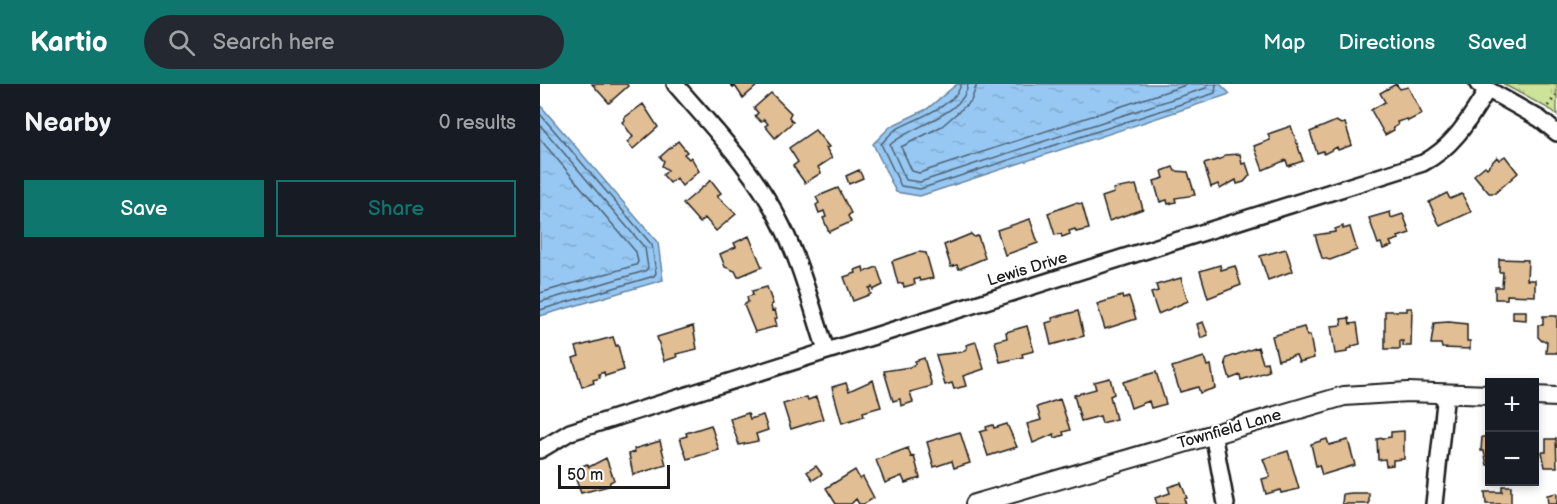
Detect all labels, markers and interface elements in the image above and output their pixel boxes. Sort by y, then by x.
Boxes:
search box [144,15,564,69]
text: Kartio [30,26,108,59]
icon: search [165,26,198,59]
text: Search here [213,29,335,56]
text: Map [1263,30,1306,55]
text: Directions [1339,30,1435,55]
text: Saved [1468,30,1527,55]
text: Nearby [24,108,111,139]
text: 0 results [439,111,516,135]
button: Save [24,180,264,237]
button: Share [276,180,516,237]
street label: Lewis Drive [985,248,1070,291]
map controls [1485,378,1539,486]
button: + [1485,378,1539,432]
street label: Townfield Lane [1175,405,1284,453]
button: − [1485,432,1539,486]
scale bar [558,462,670,490]
text: 50 m [567,466,603,485]

